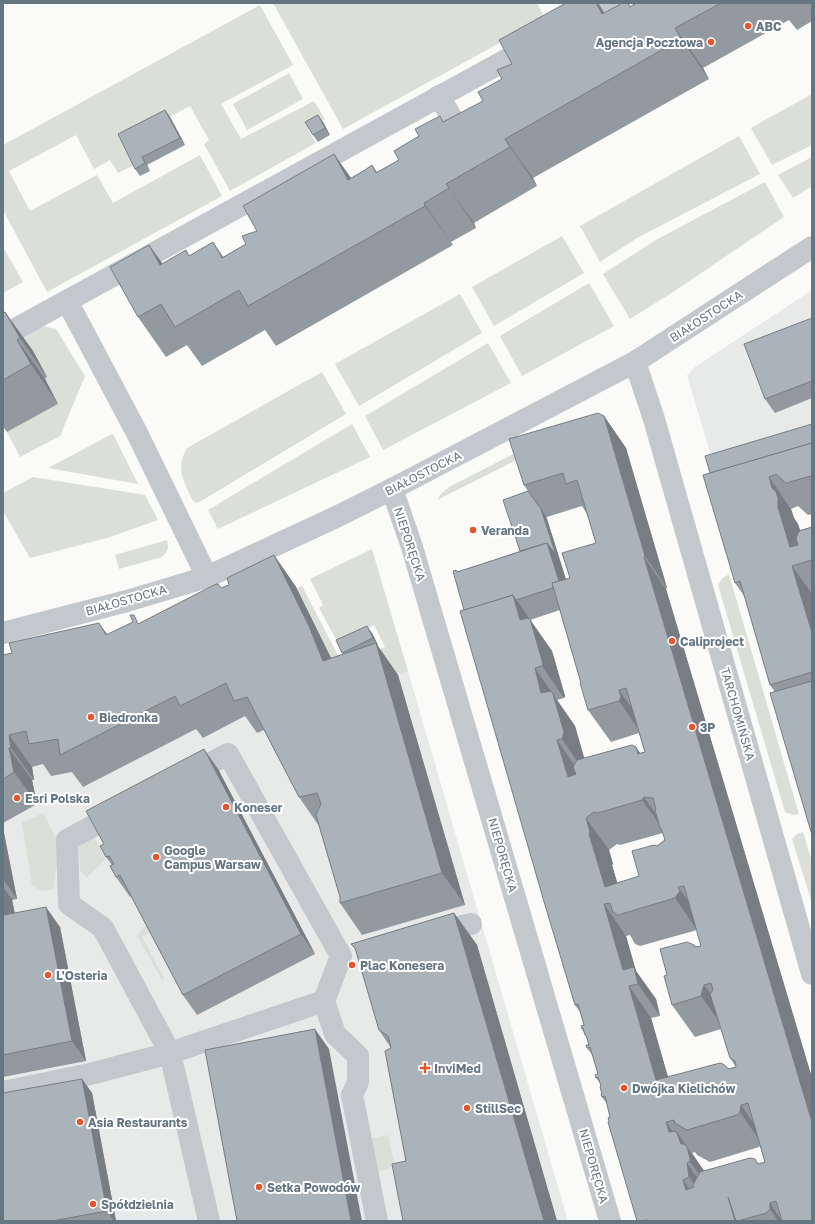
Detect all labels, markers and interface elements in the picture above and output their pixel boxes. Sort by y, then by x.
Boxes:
place label: ABC [756,19,782,34]
marker: ABC [743,21,753,31]
place label: Agencja Pocztowa [596,35,703,50]
marker: Agencja Pocztowa [706,37,716,47]
street label: BIAŁOSTOCKA [667,287,745,345]
street label: BIAŁOSTOCKA [382,447,464,499]
street label: NIEPORĘCKA [391,505,429,583]
place label: Veranda [481,523,529,538]
marker: Veranda [468,525,478,535]
street label: BIAŁOSTOCKA [84,581,168,619]
place label: Caliproject [680,634,744,649]
marker: Caliproject [667,636,677,646]
street label: TARCHOMIŃSKA [718,666,758,762]
place label: Biedronka [99,710,158,725]
marker: Biedronka [86,712,96,722]
place label: 3P [700,720,715,735]
marker: 3P [687,722,697,732]
place label: Esri Polska [25,791,90,806]
marker: Esri Polska [12,793,22,803]
place label: Koneser [234,800,283,815]
marker: Koneser [221,802,231,812]
street label: NIEPORĘCKA [485,816,521,894]
place label: Google Campus Warsaw [164,843,261,872]
marker: Google Campus Warsaw [151,852,161,862]
place label: Plac Konesera [360,958,444,973]
marker: Plac Konesera [347,960,357,970]
place label: L'Osteria [56,968,107,983]
marker: L'Osteria [43,970,53,980]
place label: InviMed [434,1061,481,1076]
marker: InviMed [419,1062,431,1074]
place label: Dwójka Kielichów [632,1081,735,1096]
marker: Dwójka Kielichów [619,1083,629,1093]
place label: StillSec [475,1101,521,1116]
marker: StillSec [462,1103,472,1113]
place label: Asia Restaurants [88,1115,188,1130]
marker: Asia Restaurants [75,1117,85,1127]
street label: NIEPORĘCKA [576,1127,612,1205]
place label: Setka Powodów [267,1180,360,1195]
marker: Setka Powodów [254,1182,264,1192]
place label: Spółdzielnia [101,1197,174,1212]
marker: Spółdzielnia [88,1199,98,1209]

